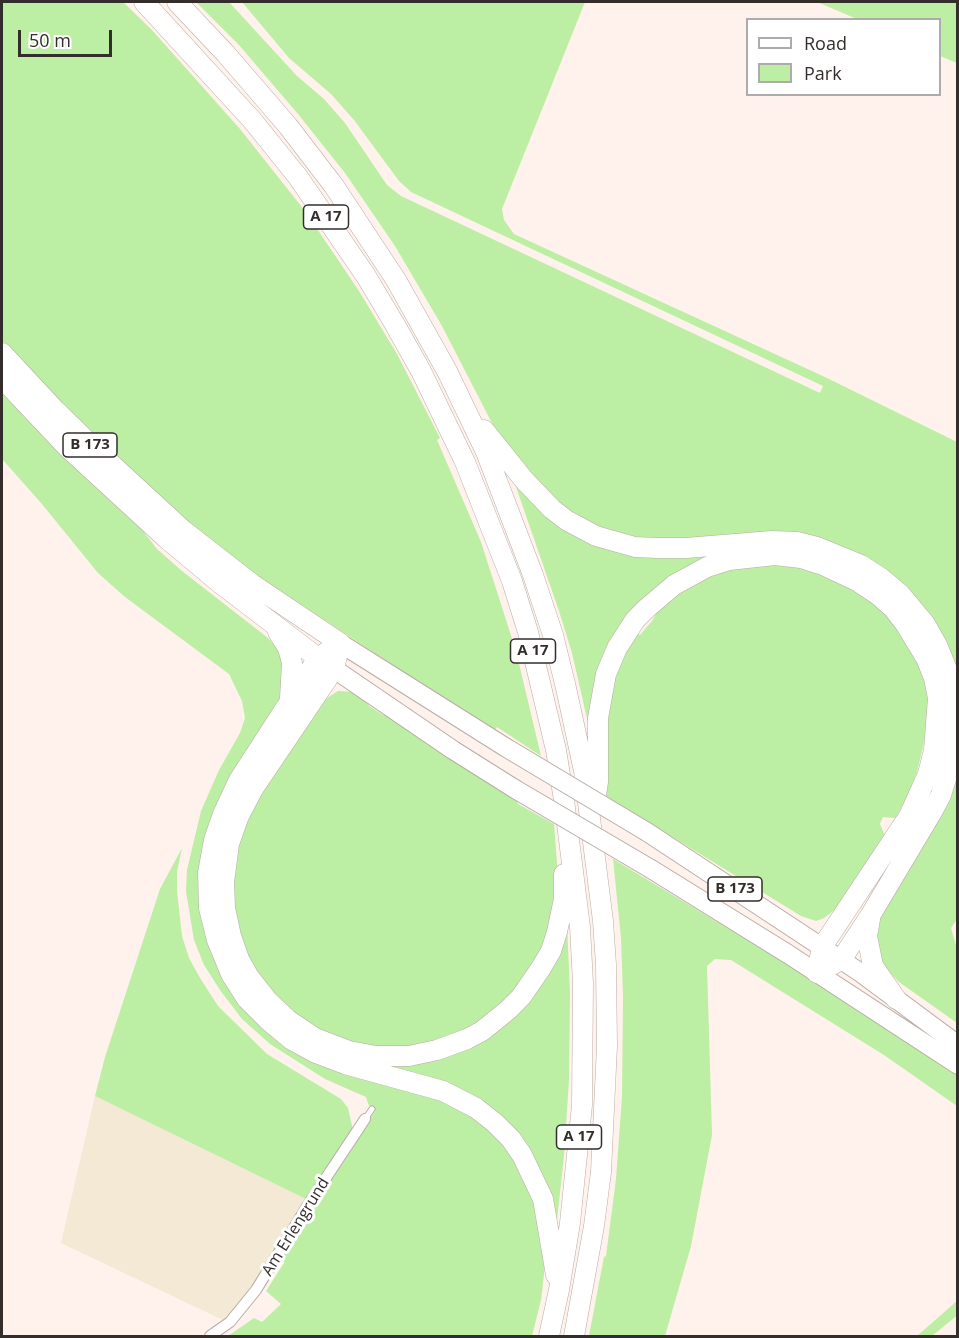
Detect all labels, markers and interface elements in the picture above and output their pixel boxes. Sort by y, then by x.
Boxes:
scale bar [21,18,116,56]
legend [746,18,941,96]
text: 50 m [29,28,71,52]
text: Road [804,31,847,55]
text: Park [804,61,842,85]
road number: A 17 [304,205,348,229]
road number: B 173 [63,433,117,457]
road number: A 17 [510,639,556,663]
road number: B 173 [708,877,762,901]
road number: A 17 [556,1125,602,1149]
street label: Am Erlengrund [258,1174,334,1280]

